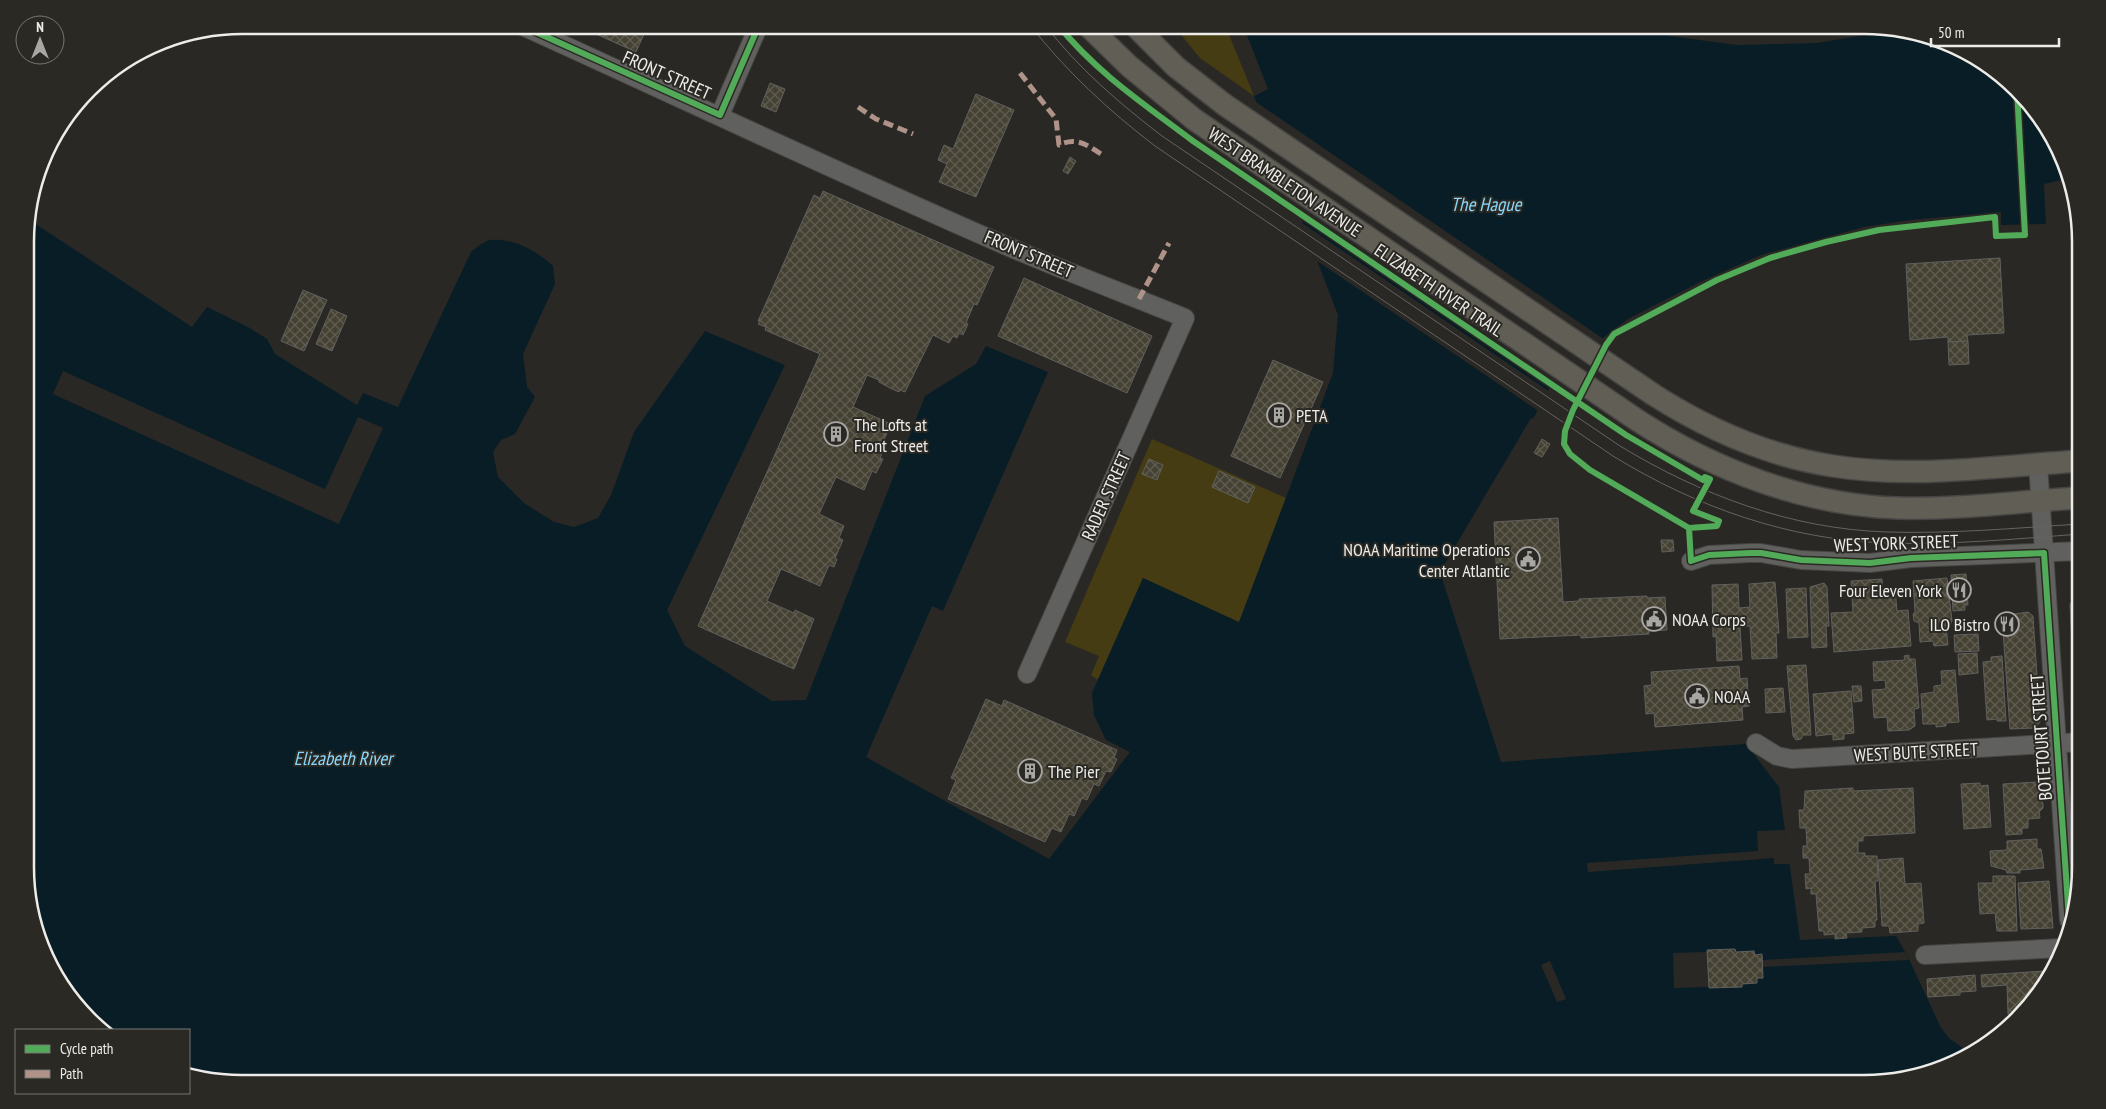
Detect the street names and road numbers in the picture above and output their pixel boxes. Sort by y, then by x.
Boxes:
street label: FRONT STREET [619,45,715,105]
street label: WEST BRAMBLETON AVENUE [1204,122,1366,242]
street label: FRONT STREET [981,225,1077,283]
street label: ELIZABETH RIVER TRAIL [1370,238,1508,342]
street label: RADER STREET [1076,448,1136,544]
street label: WEST YORK STREET [1833,529,1959,557]
street label: BOTETOURT STREET [2025,673,2057,801]
street label: WEST BUTE STREET [1853,737,1979,767]

